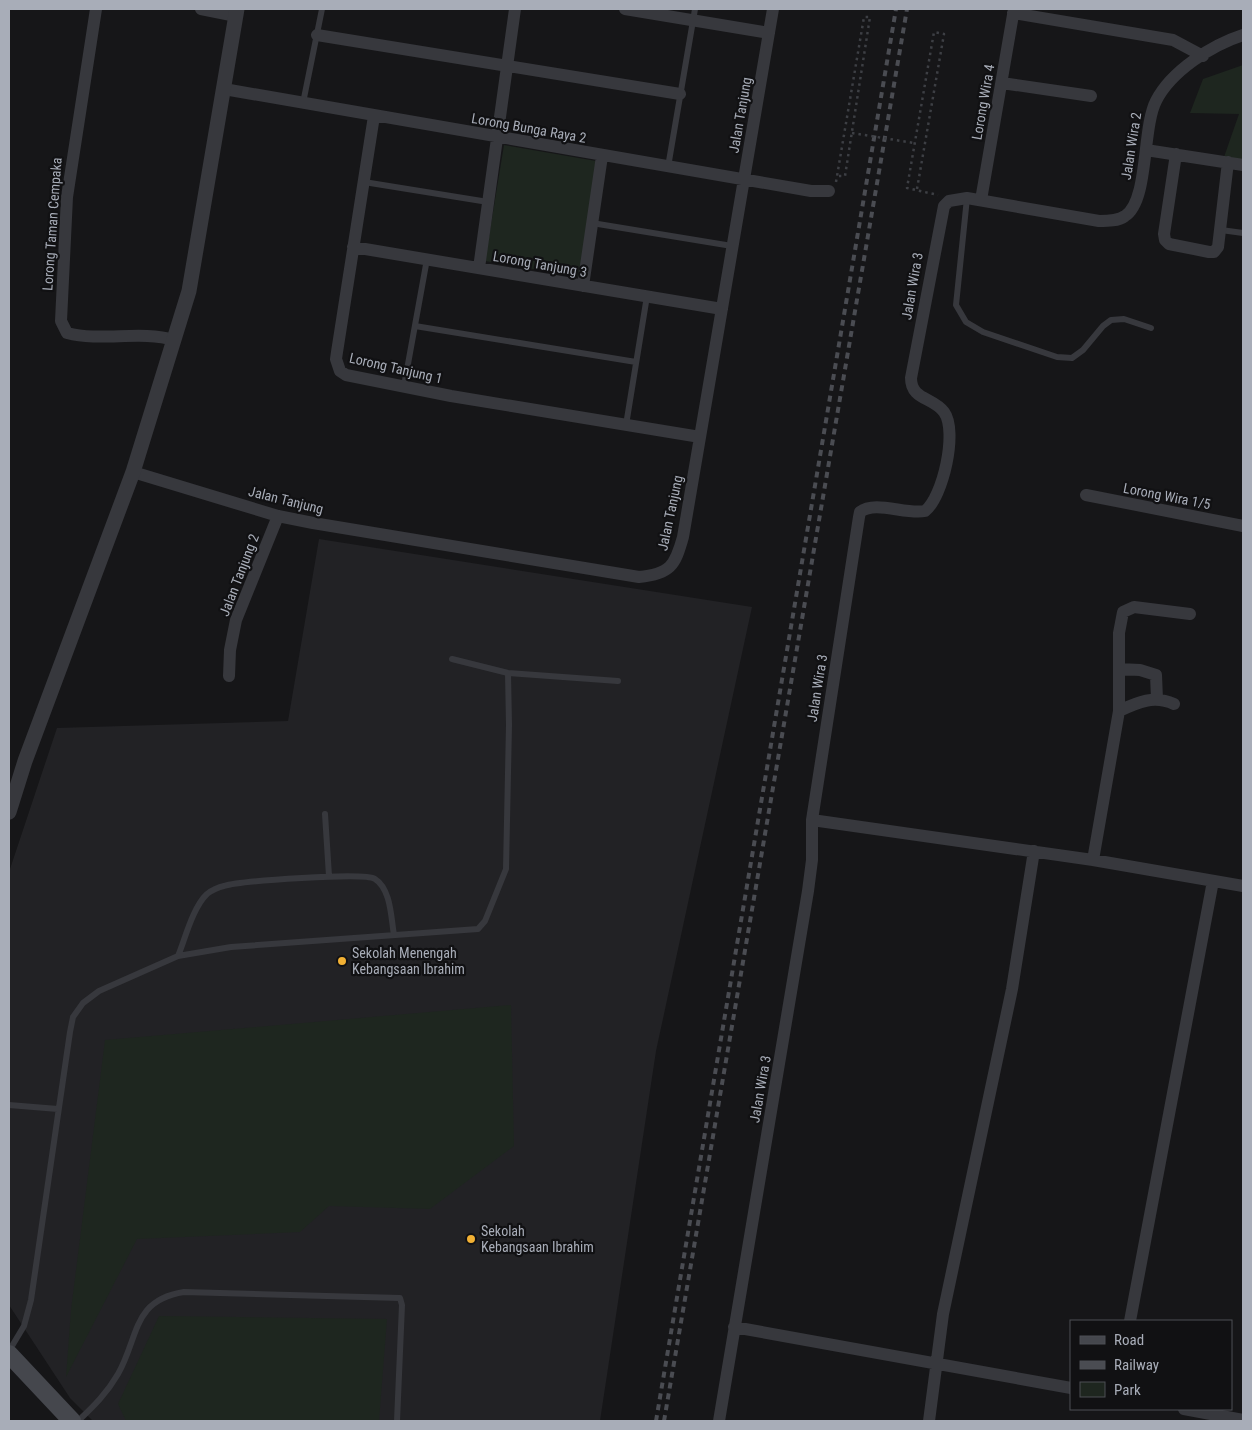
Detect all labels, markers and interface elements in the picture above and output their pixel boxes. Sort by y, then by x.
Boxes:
street label: Lorong Wira 4 [968,63,998,141]
street label: Jalan Tanjung [725,76,755,154]
street label: Lorong Bunga Raya 2 [470,110,588,146]
street label: Jalan Wira 2 [1118,111,1144,181]
street label: Lorong Taman Cempaka [39,157,65,291]
street label: Lorong Tanjung 3 [492,248,588,280]
street label: Jalan Wira 3 [898,251,926,321]
street label: Lorong Tanjung 1 [348,349,444,387]
street label: Jalan Tanjung [654,474,686,552]
street label: Lorong Wira 1/5 [1122,480,1212,512]
street label: Jalan Tanjung [247,483,325,517]
street label: Jalan Tanjung 2 [216,532,262,618]
street label: Jalan Wira 3 [804,653,830,723]
place label: Sekolah Menengah Kebangsaan Ibrahim [352,945,465,977]
marker: Sekolah Menengah Kebangsaan Ibrahim [336,955,348,967]
street label: Jalan Wira 3 [746,1054,774,1124]
place label: Sekolah Kebangsaan Ibrahim [481,1223,594,1255]
marker: Sekolah Kebangsaan Ibrahim [465,1233,477,1245]
legend [1070,1320,1232,1410]
text: Road [1114,1331,1144,1349]
text: Railway [1114,1356,1159,1374]
text: Park [1114,1381,1141,1399]

